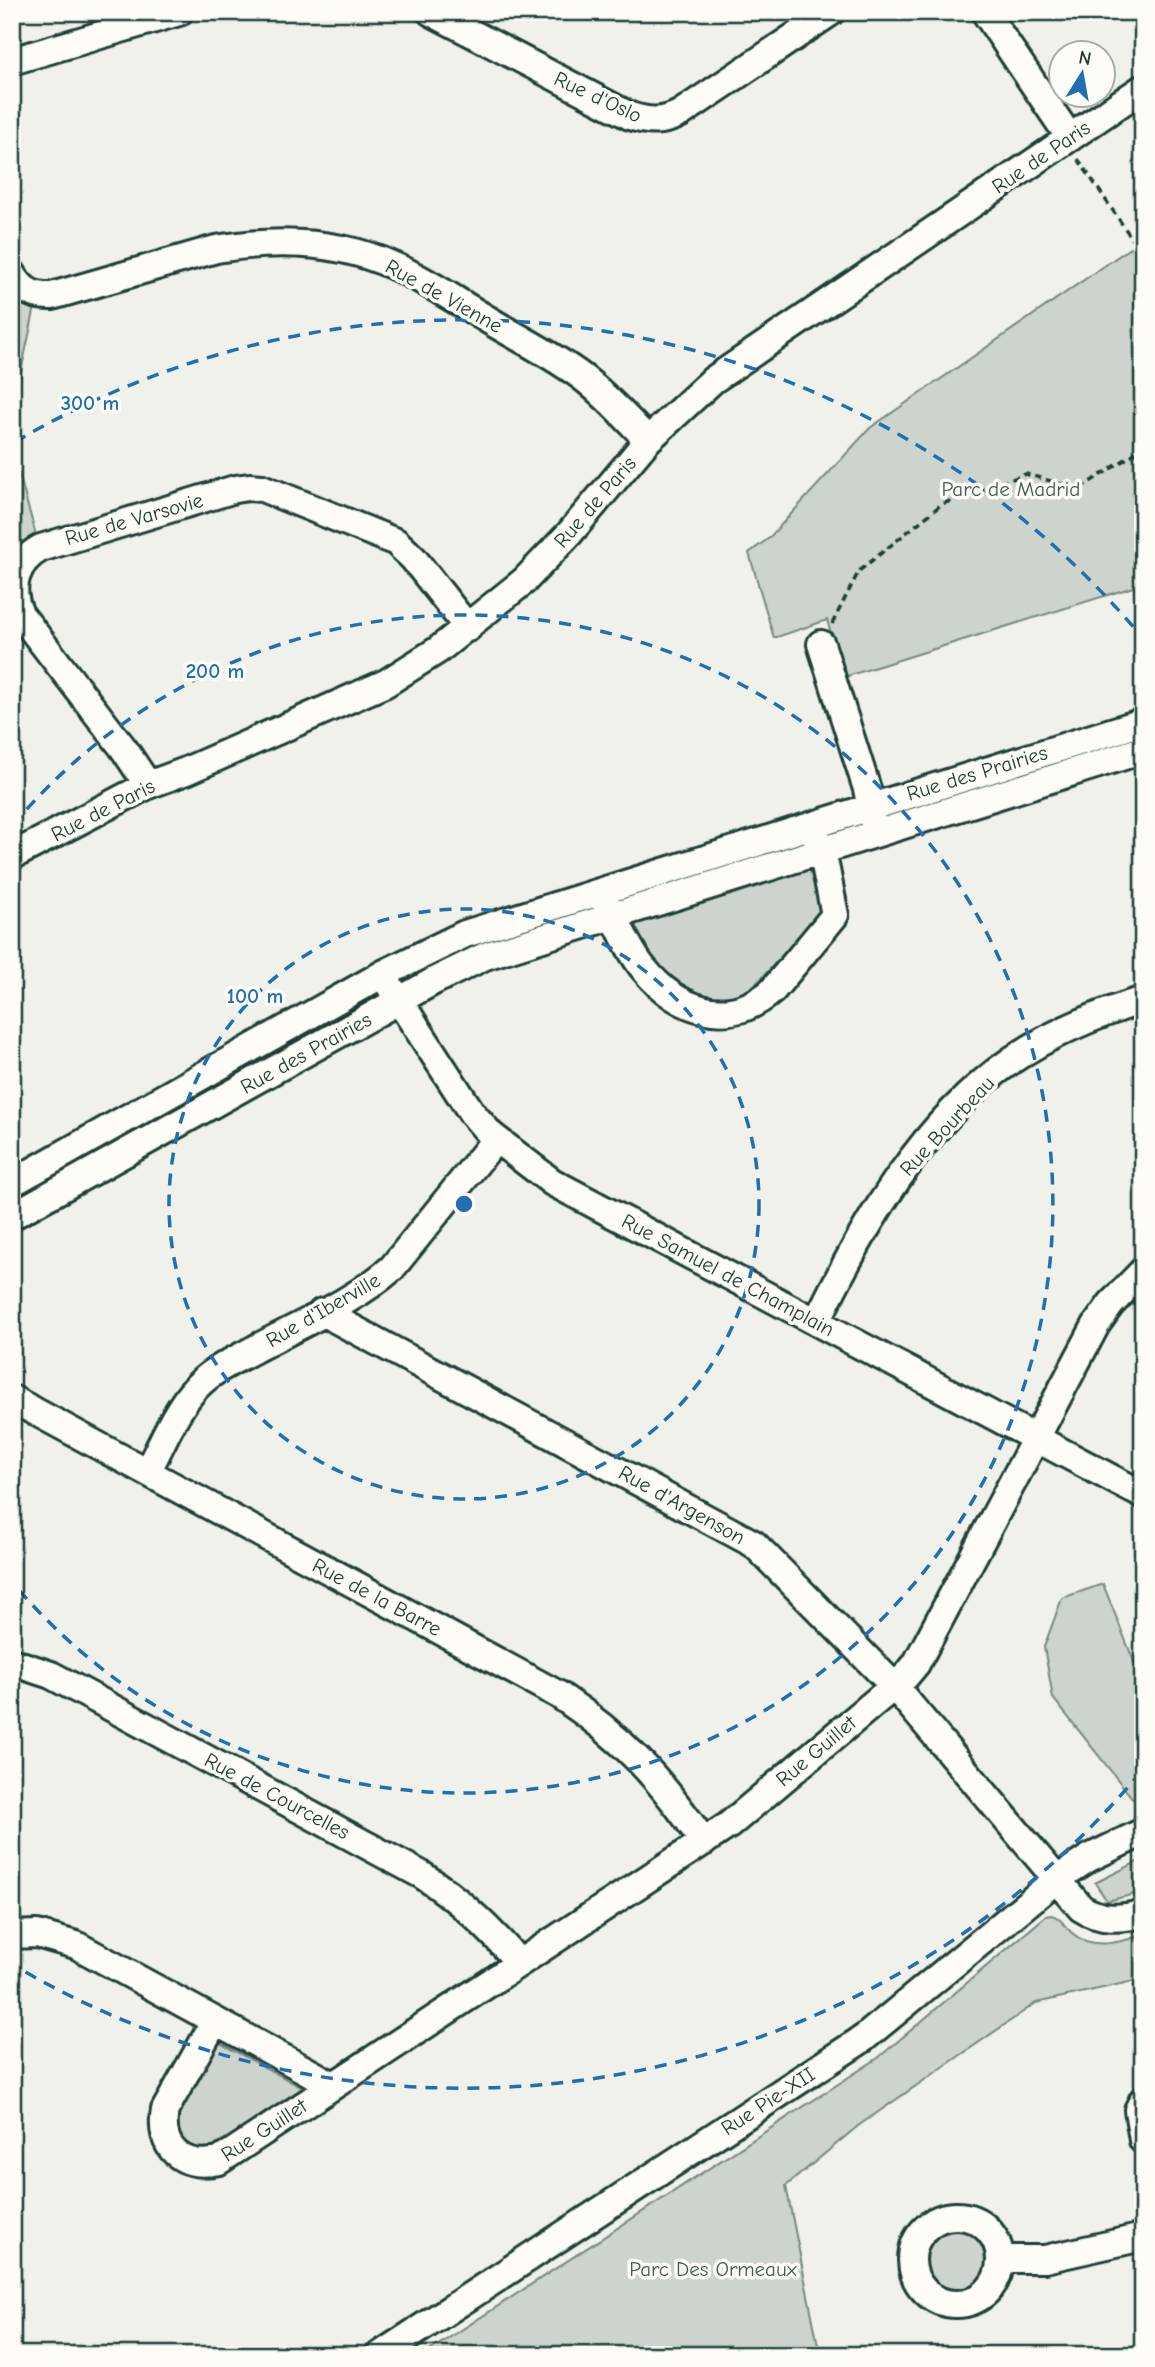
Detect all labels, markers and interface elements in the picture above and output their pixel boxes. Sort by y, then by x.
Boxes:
north arrow [1046,38,1116,108]
text: N [1077,46,1093,70]
street label: Rue d'Oslo [550,66,646,128]
street label: Rue de Paris [987,115,1095,199]
street label: Rue de Vienne [381,254,507,338]
text: 300 m [61,391,119,415]
street label: Rue de Paris [549,451,641,553]
park label: Parc de Madrid [941,477,1081,501]
street label: Rue de Varsovie [62,488,206,550]
text: 200 m [186,659,244,683]
street label: Rue des Prairies [904,740,1050,806]
street label: Rue de Paris [47,774,159,846]
text: 100 m [227,984,283,1008]
street label: Rue des Prairies [236,1007,376,1099]
street label: Rue Bourbeau [895,1071,999,1181]
centre of rings [452,1192,476,1216]
street label: Rue Samuel de Champlain [618,1209,838,1341]
street label: Rue d'Iberville [262,1268,384,1352]
street label: Rue d'Argenson [615,1460,749,1550]
street label: Rue de la Barre [308,1553,446,1641]
street label: Rue Guillet [771,1710,862,1791]
street label: Rue de Courcelles [200,1748,354,1844]
street label: Rue Pie-XII [717,2062,819,2140]
street label: Rue Guillet [217,2093,312,2166]
park label: Parc Des Ormeaux [629,2257,797,2281]

